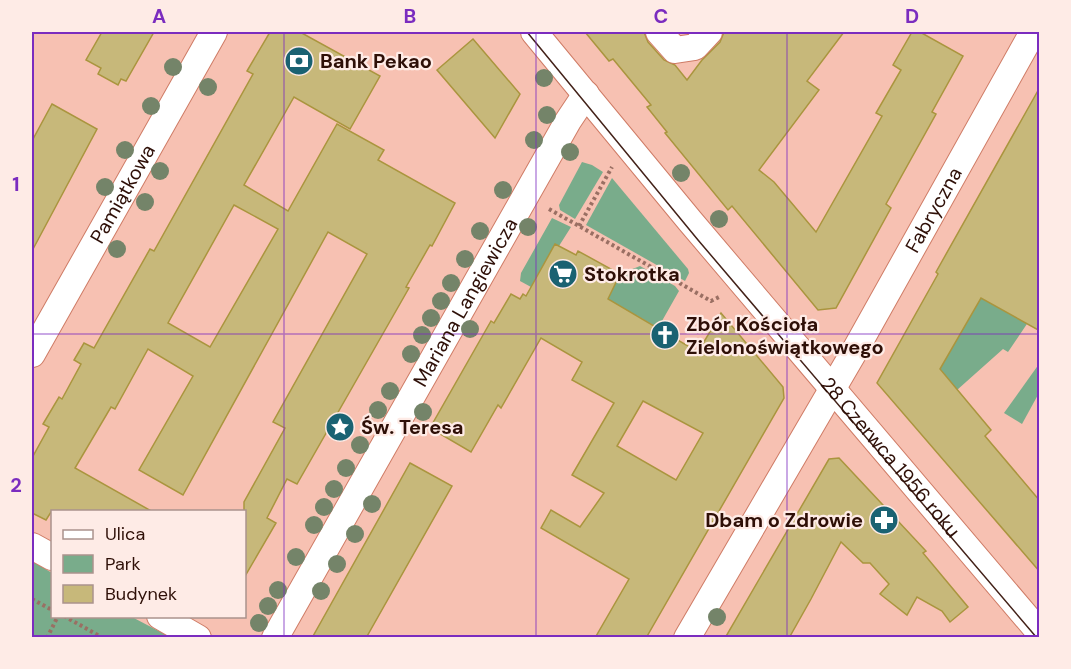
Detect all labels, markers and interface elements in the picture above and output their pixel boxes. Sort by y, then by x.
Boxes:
text: A [152,3,166,29]
text: B [404,3,416,29]
text: C [654,3,668,29]
text: D [905,3,919,29]
bank icon: Bank Pekao [283,45,315,77]
place label: Bank Pekao [320,48,432,74]
street label: Pamiątkowa [84,140,161,248]
street label: Fabryczna [899,163,968,257]
text: 1 [12,171,20,197]
street label: Mariana Langiewicza [407,213,523,391]
supermarket icon: Stokrotka [547,258,579,290]
place label: Stokrotka [584,261,680,287]
place label: Zbór Kościoła Zielonoświątkowego [686,311,884,360]
church icon: Zbór Kościoła Zielonoświątkowego [649,319,681,351]
street label: 28 Czerwca 1956 roku [815,371,966,543]
place icon: Św. Teresa [324,411,356,443]
place label: Św. Teresa [361,414,464,440]
text: 2 [10,472,22,498]
pharmacy icon: Dbam o Zdrowie [868,504,900,536]
place label: Dbam o Zdrowie [705,507,863,533]
legend [51,510,246,618]
text: Ulica [105,522,145,546]
text: Park [105,552,141,576]
text: Budynek [105,582,177,606]

